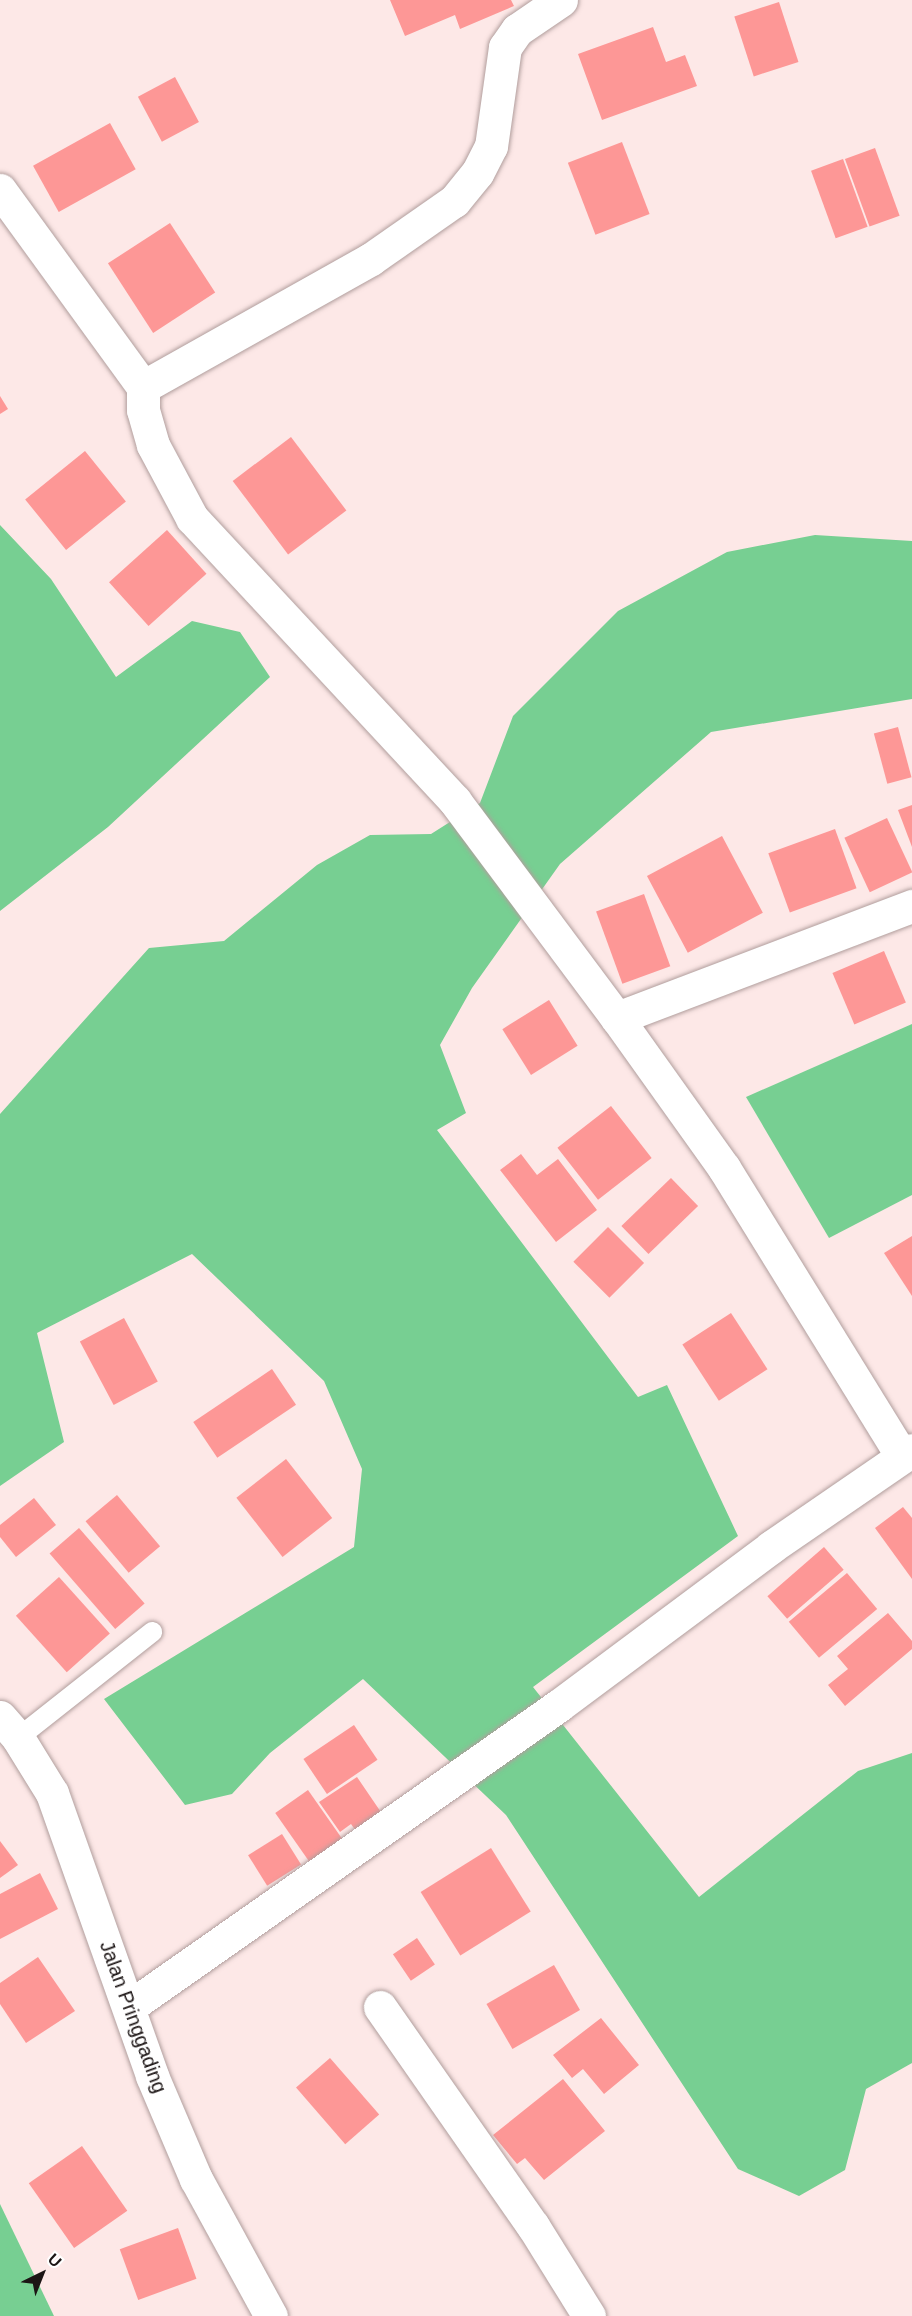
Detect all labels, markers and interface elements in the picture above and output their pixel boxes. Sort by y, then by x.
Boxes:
street label: Jalan Pringgading [94,1938,172,2096]
north arrow [12,2244,72,2304]
text: U [45,2250,65,2271]

